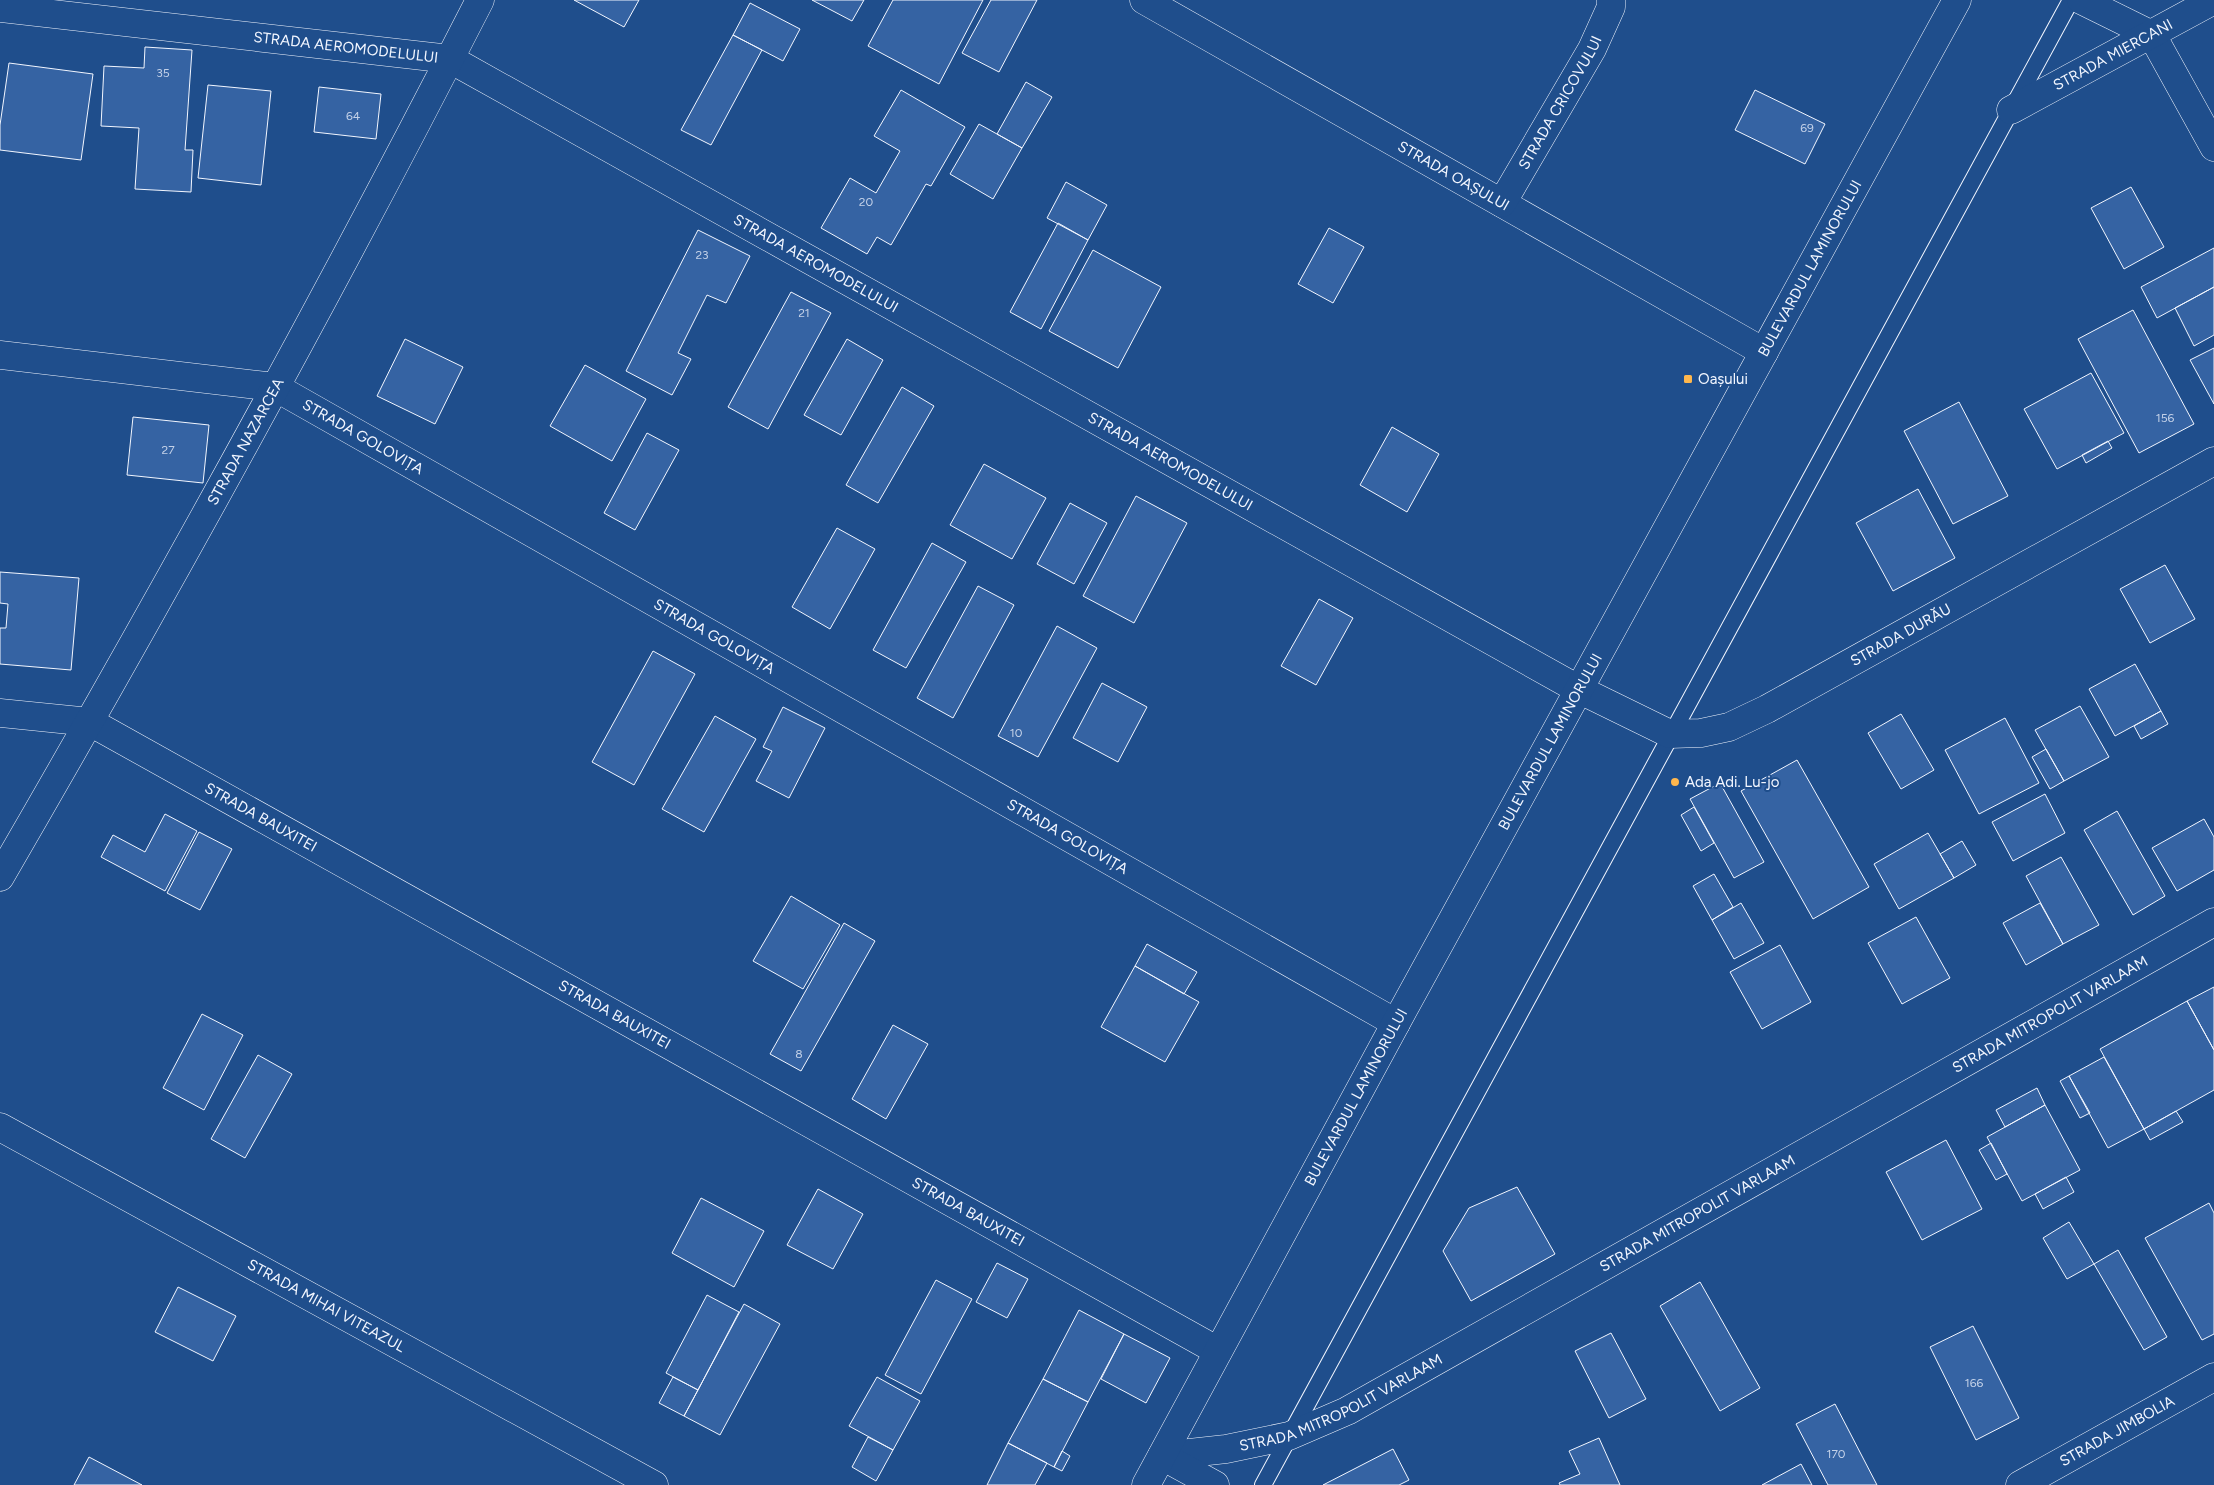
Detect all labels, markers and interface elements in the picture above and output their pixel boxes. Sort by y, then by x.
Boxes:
street label: STRADA MIERCANI [2050,15,2176,94]
street label: STRADA AEROMODELULUI [252,28,439,67]
street label: STRADA CRICOVULUI [1515,33,1606,173]
house number: 35 [156,66,170,80]
house number: 64 [346,109,361,123]
house number: 69 [1800,121,1814,135]
street label: STRADA OAȘULUI [1395,137,1513,215]
street label: BULEVARDUL LAMINORULUI [1754,177,1866,360]
house number: 20 [859,195,874,209]
street label: STRADA AEROMODELULUI [730,210,901,317]
house number: 23 [695,248,709,262]
house number: 21 [798,306,810,320]
place label: Oașului [1698,370,1748,388]
marker: Oașului [1682,373,1694,385]
street label: STRADA NAZARCEA [204,375,288,508]
street label: STRADA GOLOVIȚA [299,395,427,478]
street label: STRADA AEROMODELULUI [1085,408,1256,515]
house number: 156 [2156,411,2175,425]
house number: 27 [161,443,175,457]
street label: STRADA GOLOVIȚA [651,595,778,678]
street label: STRADA DURĂU [1847,600,1954,670]
street label: BULEVARDUL LAMINORULUI [1495,650,1606,833]
house number: 10 [1010,726,1023,740]
place label: Ada Adi. Lu-jo [1685,773,1780,791]
marker: Ada Adi. Lu-jo [1669,776,1681,788]
street label: STRADA BAUXITEI [201,779,320,856]
street label: STRADA GOLOVIȚA [1004,795,1131,878]
street label: STRADA MITROPOLIT VARLAAM [1949,952,2151,1077]
street label: STRADA BAUXITEI [555,976,674,1053]
street label: BULEVARDUL LAMINORULUI [1301,1005,1411,1189]
house number: 8 [795,1047,803,1061]
street label: STRADA MITROPOLIT VARLAAM [1596,1151,1798,1276]
street label: STRADA BAUXITEI [909,1173,1028,1250]
street label: STRADA MIHAI VITEAZUL [244,1255,408,1356]
street label: STRADA MITROPOLIT VARLAAM [1238,1350,1445,1455]
house number: 166 [1965,1376,1983,1390]
street label: STRADA JIMBOLIA [2056,1392,2178,1470]
house number: 170 [1826,1447,1846,1461]

